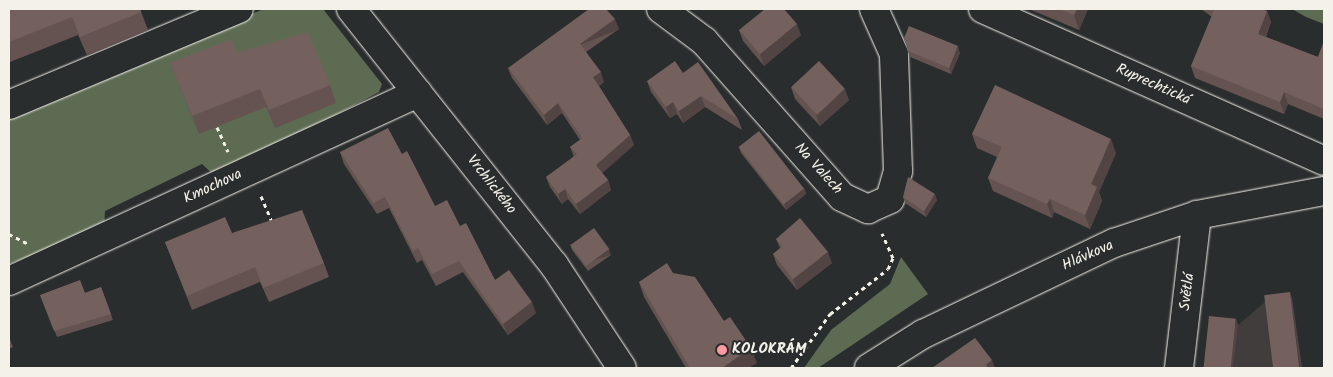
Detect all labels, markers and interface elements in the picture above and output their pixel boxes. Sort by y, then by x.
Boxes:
street label: Ruprechtická [1113,61,1193,109]
street label: Na Valech [790,139,846,199]
street label: Vrchlického [462,152,520,218]
street label: Kmochova [181,166,245,208]
street label: Hlávkova [1060,237,1116,275]
street label: Světlá [1177,272,1199,312]
place label: KOLOKRÁM [732,341,807,359]
marker: KOLOKRÁM [716,344,728,356]

